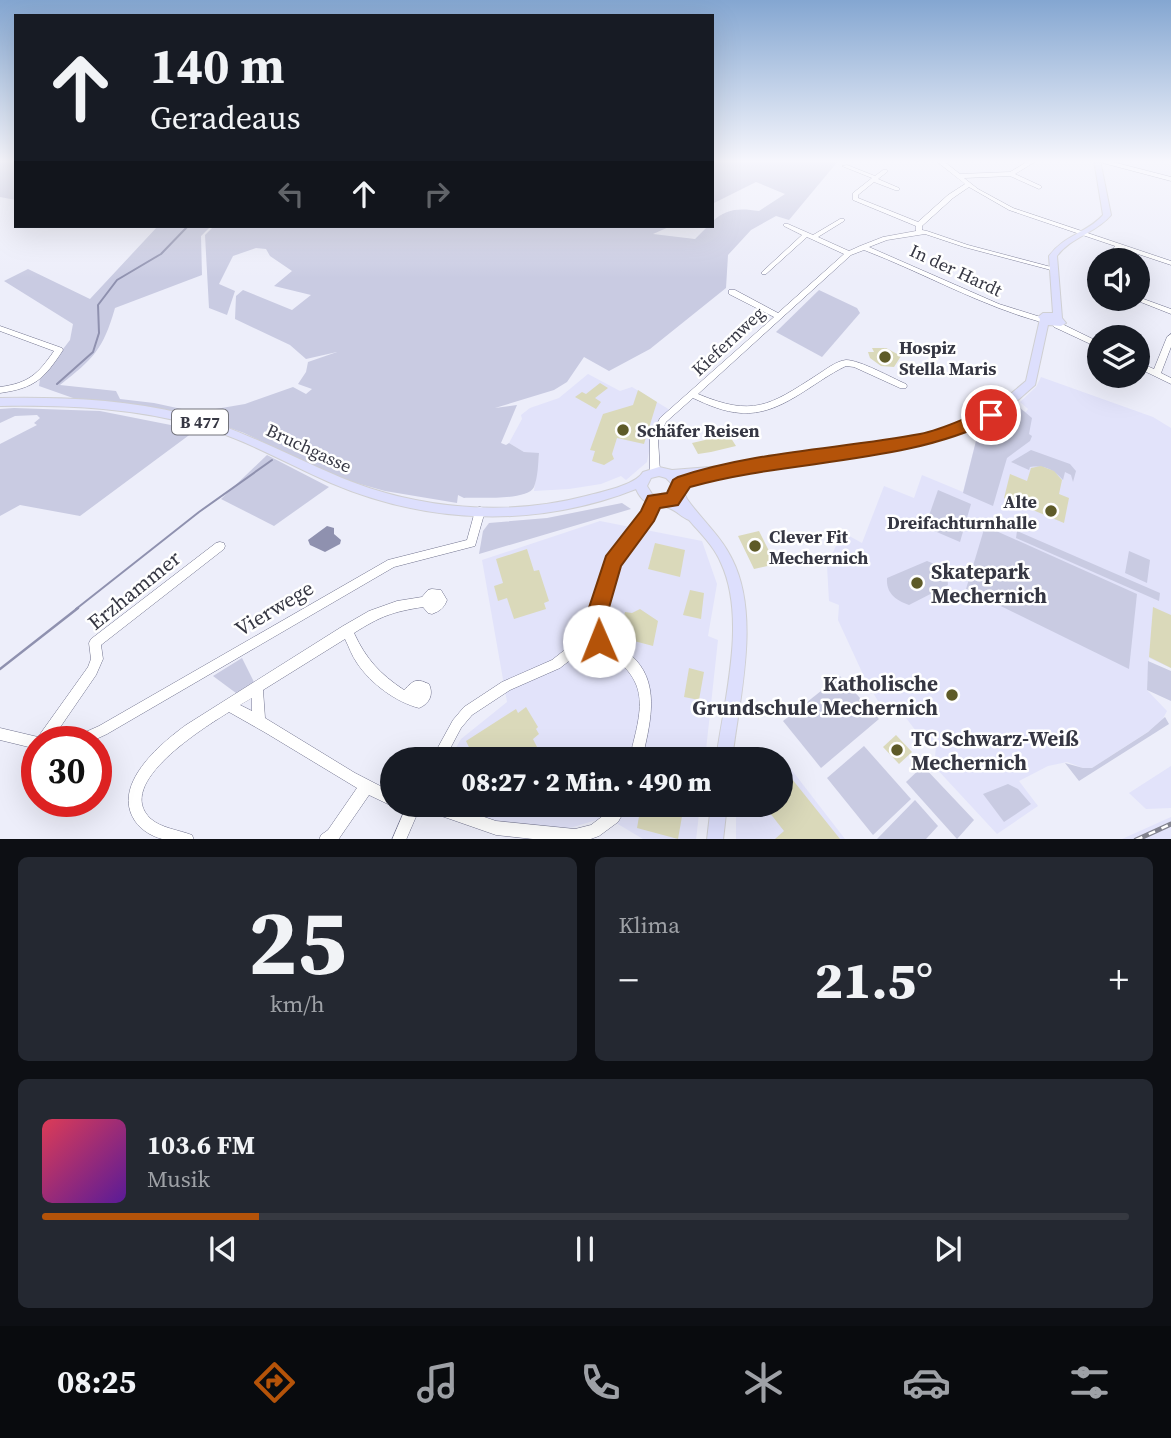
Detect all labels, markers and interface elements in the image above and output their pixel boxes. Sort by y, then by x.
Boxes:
text: 140 m [150,32,285,99]
icon: ahead [35,42,126,133]
text: Geradeaus [150,96,301,140]
icon: left [272,175,310,213]
icon: ahead [345,175,383,213]
icon: right [418,175,456,213]
street label: In der Hardt [906,238,1006,302]
map controls [1087,248,1150,388]
button: sound [1087,248,1150,311]
street label: Kiefernweg [686,301,770,381]
button: layers [1087,325,1150,388]
place label: Hospiz Stella Maris [899,335,996,381]
marker: Hospiz Stella Maris [877,349,893,365]
pin [961,385,1021,445]
icon: arrive [972,396,1010,434]
road number: B 477 [172,410,228,434]
street label: Bruchgasse [262,417,356,479]
place label: Schäfer Reisen [637,418,760,443]
marker: Schäfer Reisen [615,422,631,438]
place label: Alte Dreifachturnhalle [887,489,1037,535]
marker: Alte Dreifachturnhalle [1043,503,1059,519]
place label: Clever Fit Mechernich [769,524,868,570]
marker: Clever Fit Mechernich [747,538,763,554]
street label: Erzhammer [81,543,187,636]
place label: Skatepark Mechernich [931,557,1047,610]
street label: Vierwege [229,573,319,643]
marker: Skatepark Mechernich [909,575,925,591]
position arrow [562,604,636,678]
place label: Katholische Grundschule Mechernich [692,669,938,722]
marker: Katholische Grundschule Mechernich [944,687,960,703]
place label: TC Schwarz-Weiß Mechernich [911,724,1079,777]
speed limit sign: 30 [21,726,112,817]
marker: TC Schwarz-Weiß Mechernich [889,742,905,758]
text: 08:27 · 2 Min. · 490 m [462,764,711,800]
text: 25 [248,880,347,1004]
text: Klima [619,909,680,941]
text: 21.5° [814,944,933,1015]
text: − [619,954,639,1006]
text: + [1109,954,1129,1006]
text: km/h [270,988,325,1020]
text: 103.6 FM [147,1127,255,1163]
text: Musik [147,1163,210,1195]
icon: previous [204,1230,242,1268]
icon: pause [566,1230,604,1268]
icon: next [929,1230,967,1268]
icon: directions [250,1358,299,1407]
icon: music [413,1358,462,1407]
icon: phone [576,1358,625,1407]
icon: climate [739,1358,788,1407]
icon: car [902,1358,951,1407]
icon: filters [1065,1358,1114,1407]
text: 08:25 [57,1360,136,1404]

